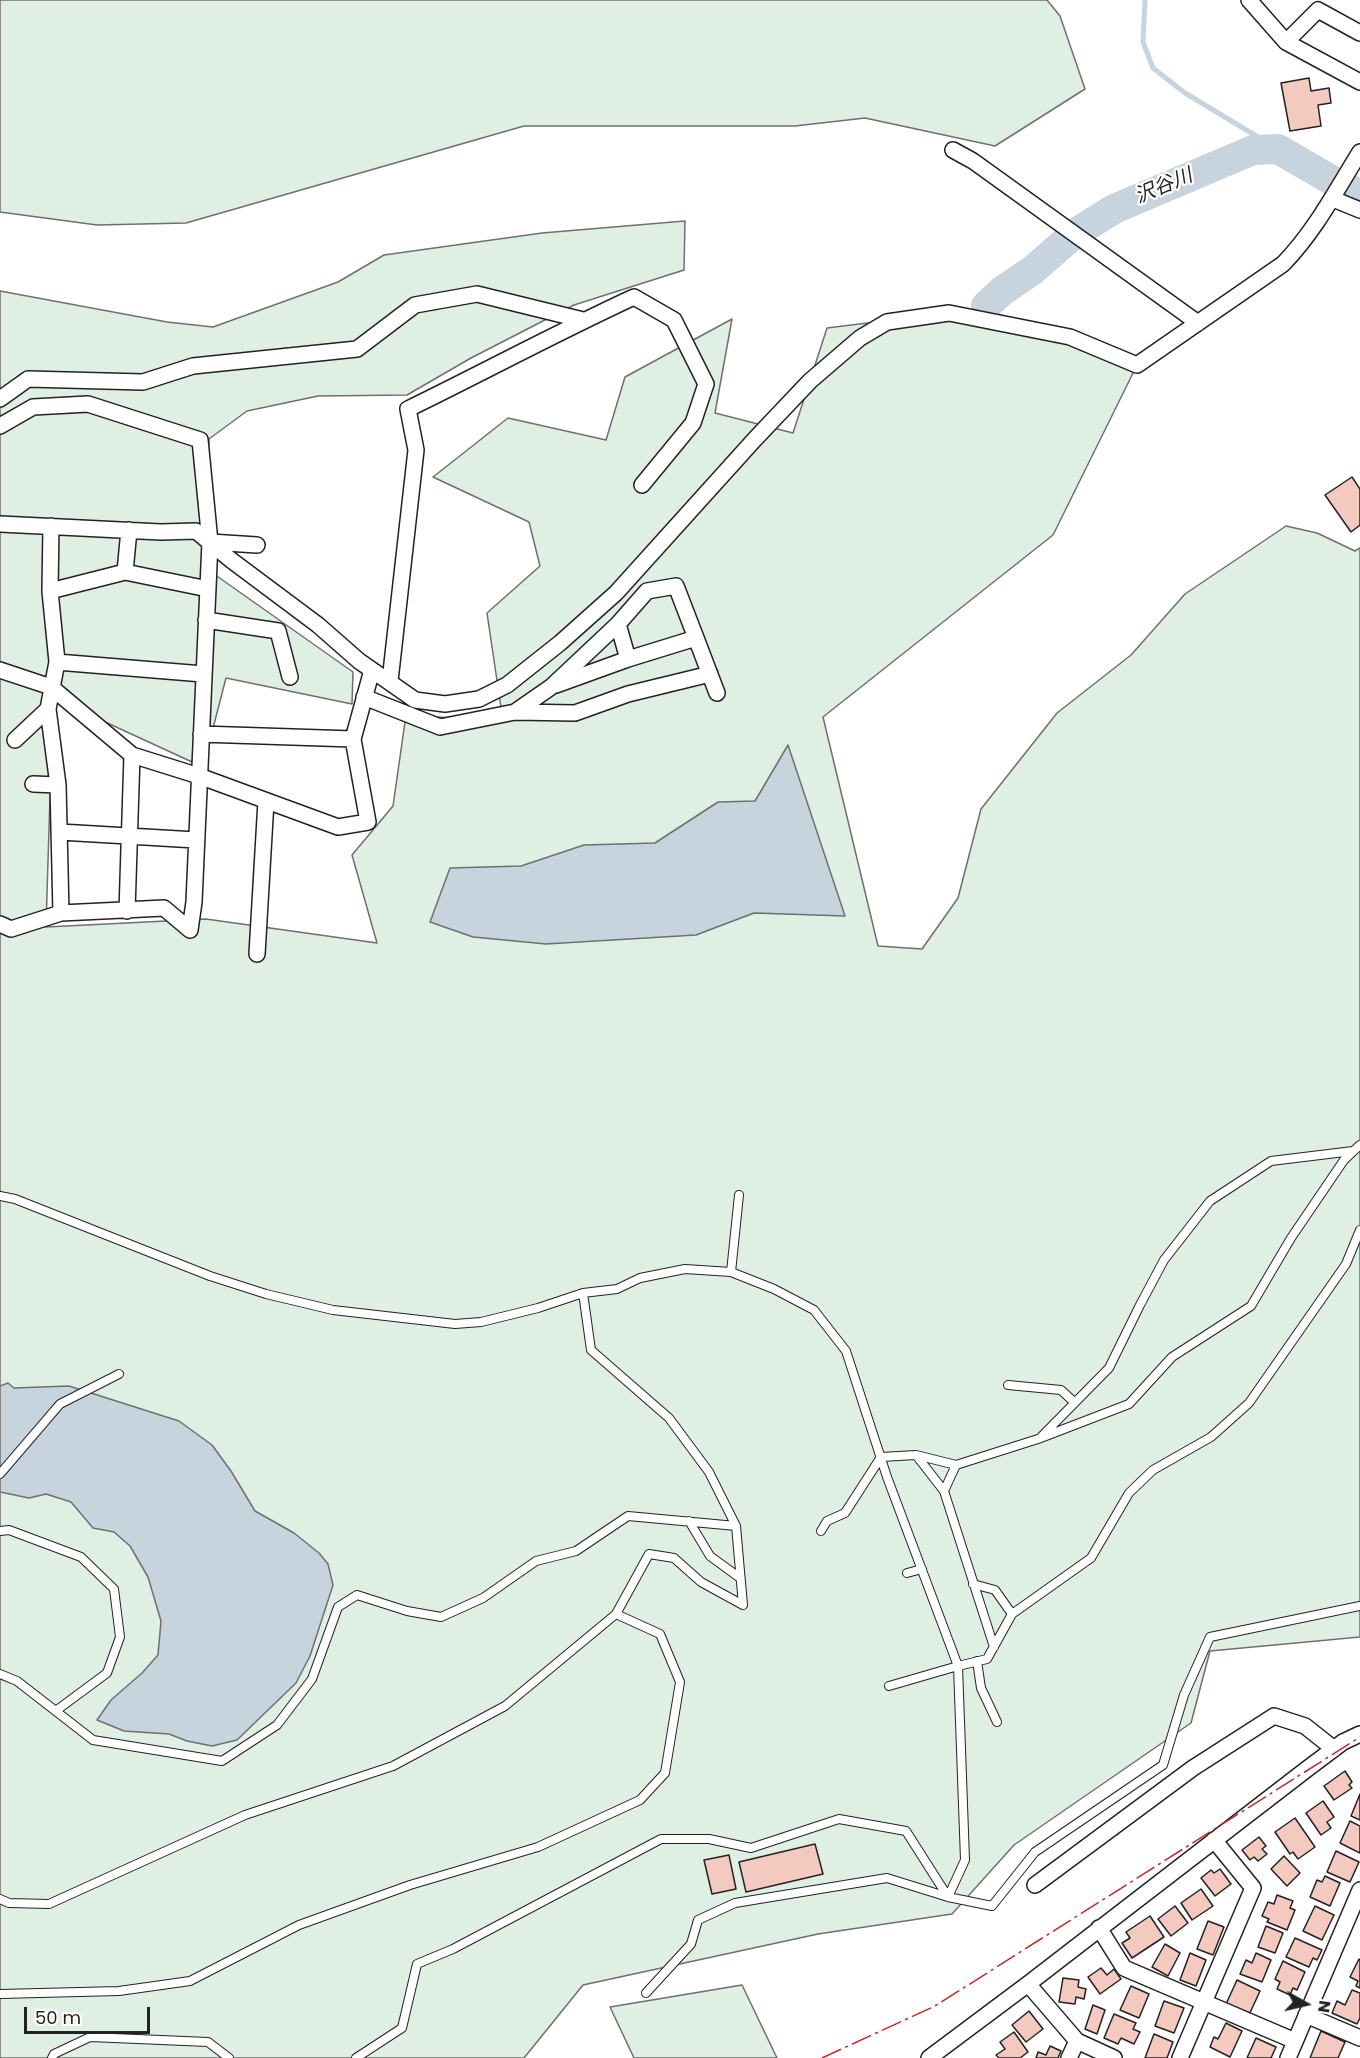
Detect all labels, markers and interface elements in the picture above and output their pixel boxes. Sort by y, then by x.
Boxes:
water label: 沢谷川 [1132,164,1196,210]
north arrow [1276,1974,1336,2034]
scale bar [27,1995,153,2033]
text: N [1312,1999,1337,2014]
text: 50 m [35,2005,81,2030]

